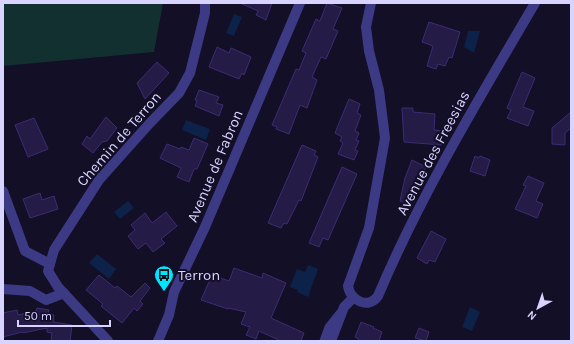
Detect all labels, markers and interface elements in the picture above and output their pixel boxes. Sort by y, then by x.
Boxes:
street label: Chemin de Terron [73,88,165,190]
street label: Avenue des Freesias [393,88,473,218]
street label: Avenue de Fabron [183,107,247,225]
bus stop icon: Terron [153,264,175,292]
place label: Terron [178,266,220,284]
north arrow [518,288,558,328]
scale bar [18,302,110,328]
text: N [525,308,539,323]
text: 50 m [24,309,52,323]

